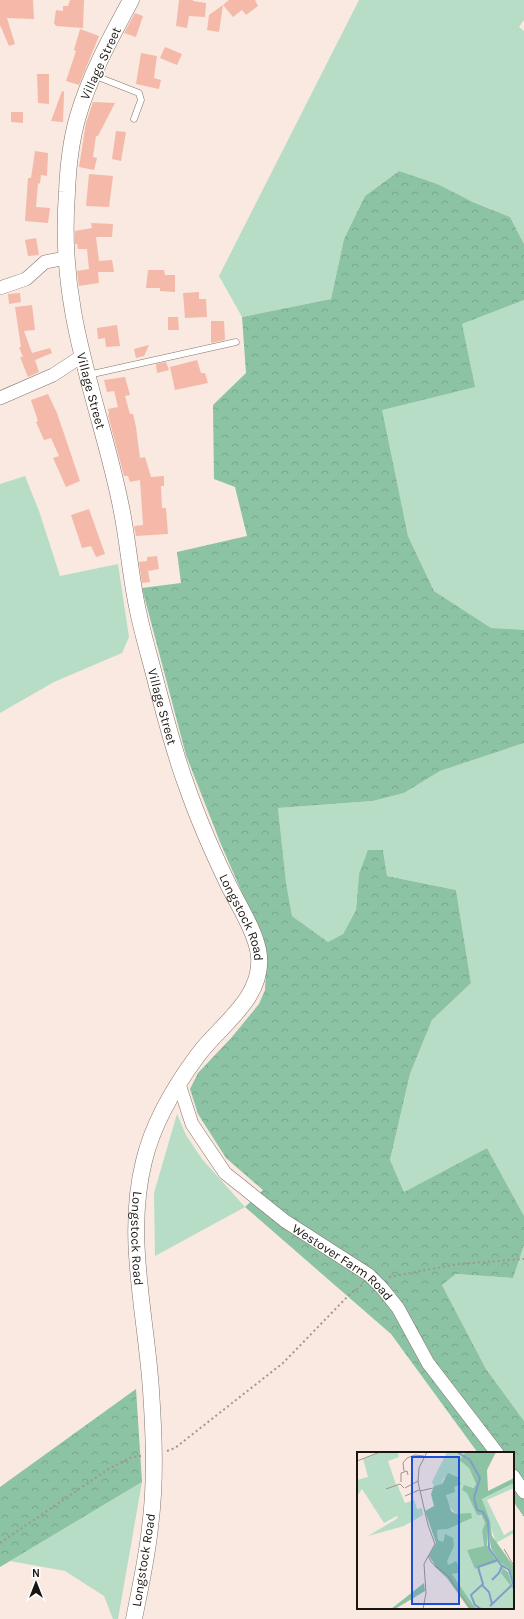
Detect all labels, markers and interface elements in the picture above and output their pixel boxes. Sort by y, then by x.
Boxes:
street label: Village Street [77,24,124,102]
street label: Village Street [74,351,109,431]
street label: Village Street [145,667,180,747]
street label: Longstock Road [216,871,266,961]
street label: Longstock Road [128,1190,146,1286]
street label: Westover Farm Road [289,1221,396,1304]
inset map [357,1452,514,1609]
street label: Longstock Road [129,1512,158,1608]
north arrow [16,1563,56,1603]
text: N [32,1567,40,1580]

